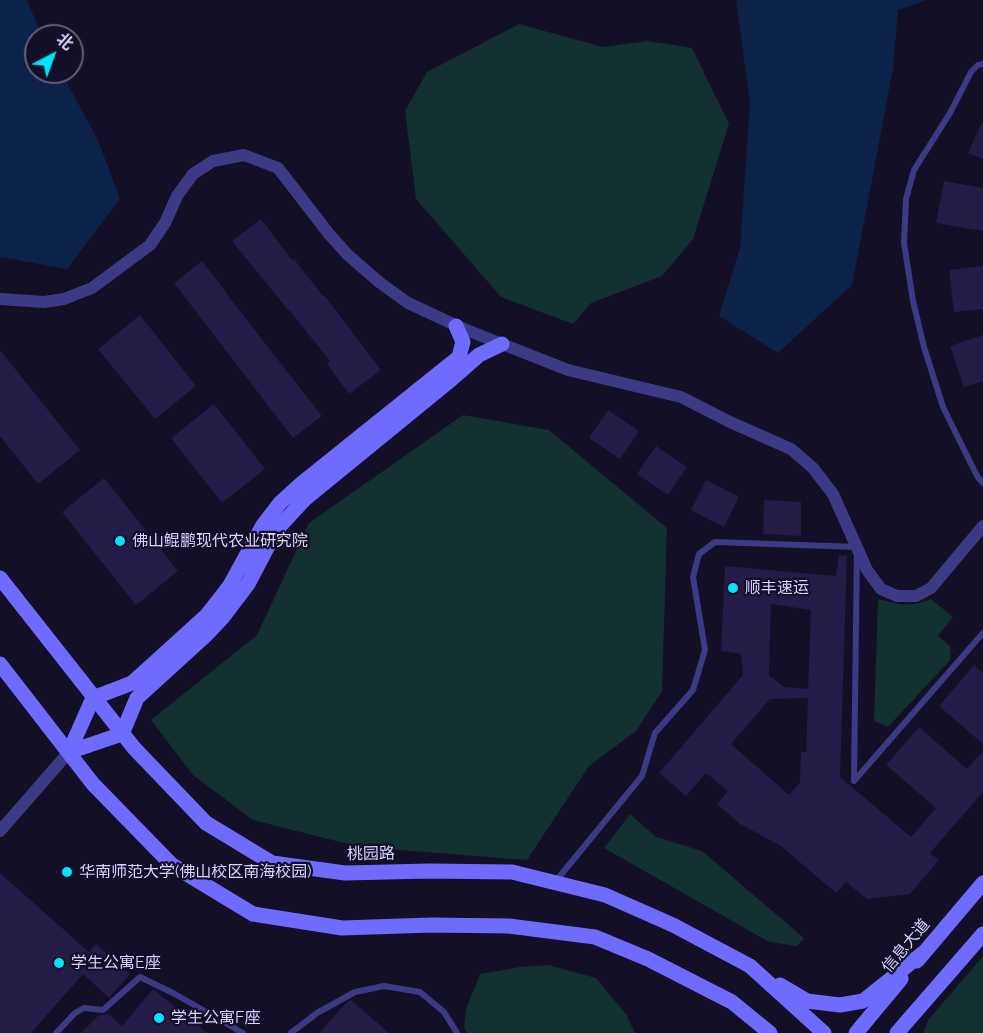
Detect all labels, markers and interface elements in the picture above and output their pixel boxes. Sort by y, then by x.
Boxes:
north arrow [24,24,84,84]
text: 北 [53,29,77,54]
place label: 佛山鲲鹏现代农业研究院 [132,531,308,551]
marker: 佛山鲲鹏现代农业研究院 [113,534,127,548]
place label: 顺丰速运 [745,578,809,598]
marker: 顺丰速运 [726,581,740,595]
street label: 桃园路 [347,844,395,864]
place label: 华南师范大学(佛山校区南海校园) [79,862,312,882]
marker: 华南师范大学(佛山校区南海校园) [60,865,74,879]
street label: 信息大道 [878,915,934,977]
place label: 学生公寓E座 [71,953,161,973]
marker: 学生公寓E座 [52,956,66,970]
place label: 学生公寓F座 [171,1008,260,1028]
marker: 学生公寓F座 [152,1011,166,1025]

